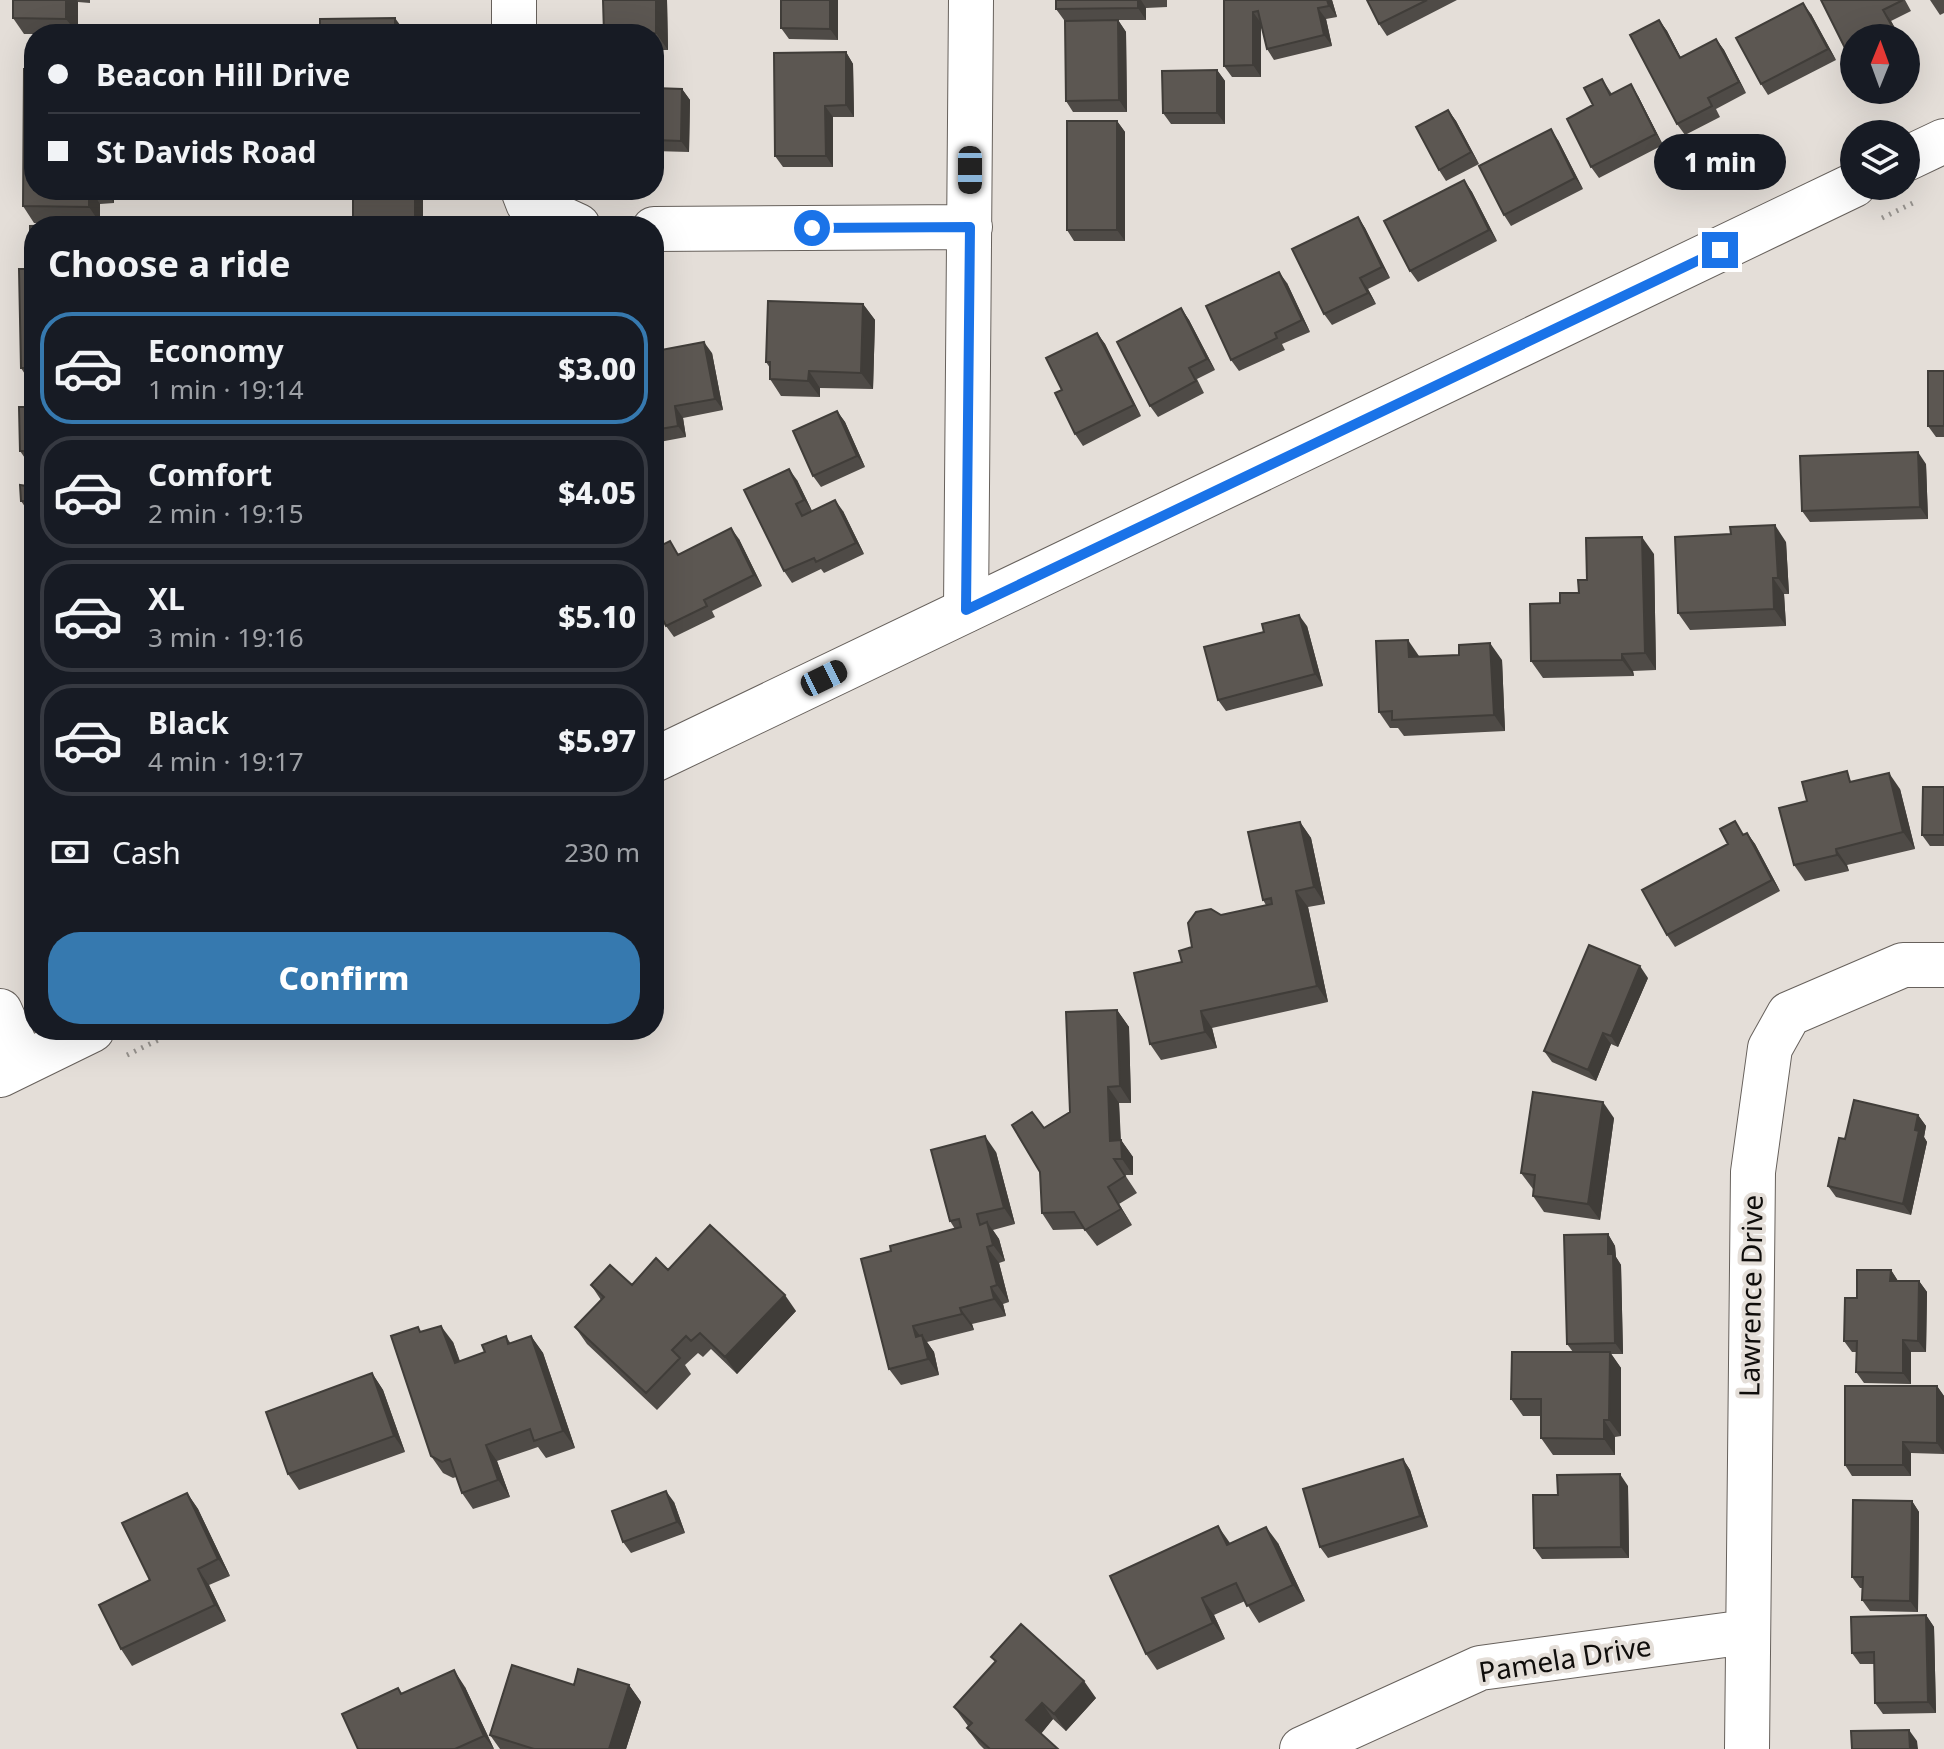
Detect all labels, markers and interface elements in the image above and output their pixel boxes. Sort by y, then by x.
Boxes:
north arrow [1840,24,1920,104]
map controls [1840,24,1920,200]
text: Beacon Hill Drive [96,54,350,95]
button: layers [1840,120,1920,200]
text: St Davids Road [96,131,317,172]
callout: 1 min [1654,134,1786,190]
text: 1 min [1684,144,1756,180]
car [958,146,982,194]
route start [794,210,830,246]
route end [1702,232,1738,268]
text: Choose a ride [48,239,290,288]
text: Economy [148,330,284,371]
icon: car [52,332,124,404]
text: $3.00 [558,348,636,389]
text: 1 min · 19:14 [148,371,304,407]
text: Comfort [148,454,272,495]
icon: car [52,456,124,528]
text: $4.05 [558,472,636,513]
text: 2 min · 19:15 [148,495,304,531]
text: XL [148,578,185,619]
icon: car [52,580,124,652]
text: $5.10 [558,596,636,637]
text: 3 min · 19:16 [148,619,304,655]
car [797,657,851,699]
text: Black [148,702,229,743]
icon: car [52,704,124,776]
text: $5.97 [558,720,636,761]
text: 4 min · 19:17 [148,743,304,779]
icon: cash [48,830,92,874]
text: Cash [112,832,181,873]
text: 230 m [564,834,640,870]
button: Confirm [48,932,640,1024]
street label: Lawrence Drive [1729,1195,1771,1397]
street label: Pamela Drive [1476,1626,1654,1690]

